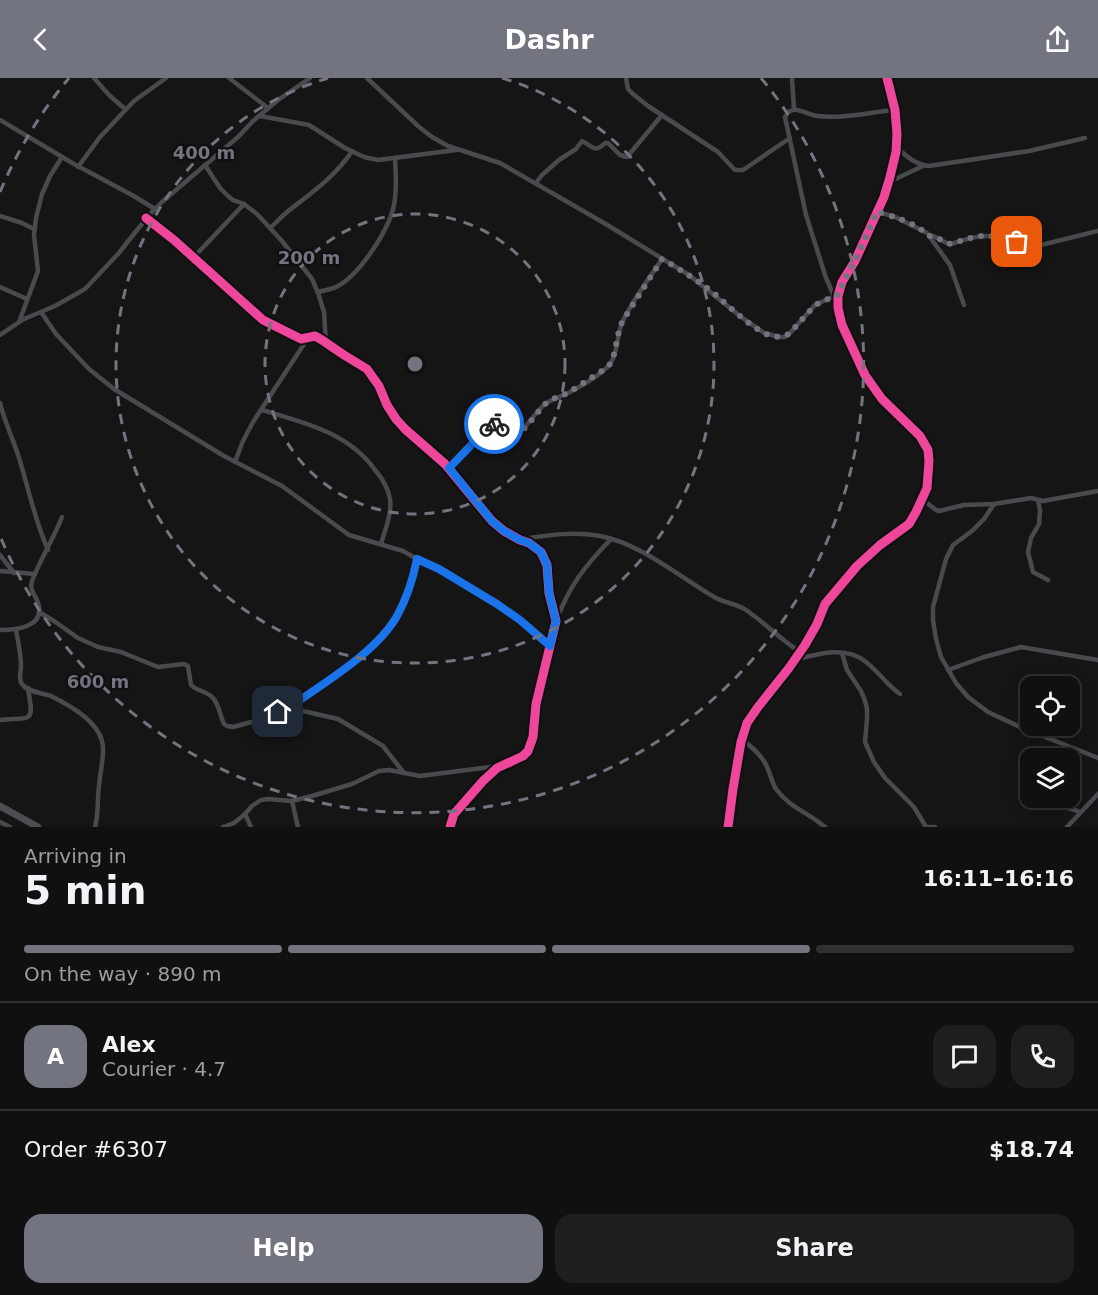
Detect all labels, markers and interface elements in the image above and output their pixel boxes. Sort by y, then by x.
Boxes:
icon: back [24,23,57,56]
icon: share [1041,23,1074,56]
text: Dashr [504,24,594,55]
text: 400 m [173,142,235,163]
pin [991,216,1042,267]
icon: bag [1000,225,1033,258]
text: 200 m [278,247,340,268]
centre of rings [405,354,425,374]
courier [464,394,524,454]
icon: bike [478,408,511,441]
text: 600 m [67,671,129,692]
map controls [1020,676,1080,808]
button: locate [1020,676,1080,736]
pin [252,686,303,737]
icon: home [261,695,294,728]
button: layers [1020,748,1080,808]
text: Arriving in [24,844,127,868]
text: 16:11–16:16 [923,866,1074,891]
text: 5 min [24,868,146,913]
text: On the way · 890 m [24,962,222,986]
button: chat [933,1025,996,1088]
button: phone [1011,1025,1074,1088]
text: Alex [102,1032,156,1057]
text: A [47,1044,64,1069]
text: Courier · 4.7 [102,1057,226,1081]
text: Order #6307 [24,1137,168,1162]
text: $18.74 [989,1137,1074,1162]
button: Help [24,1214,543,1283]
button: Share [555,1214,1074,1283]

